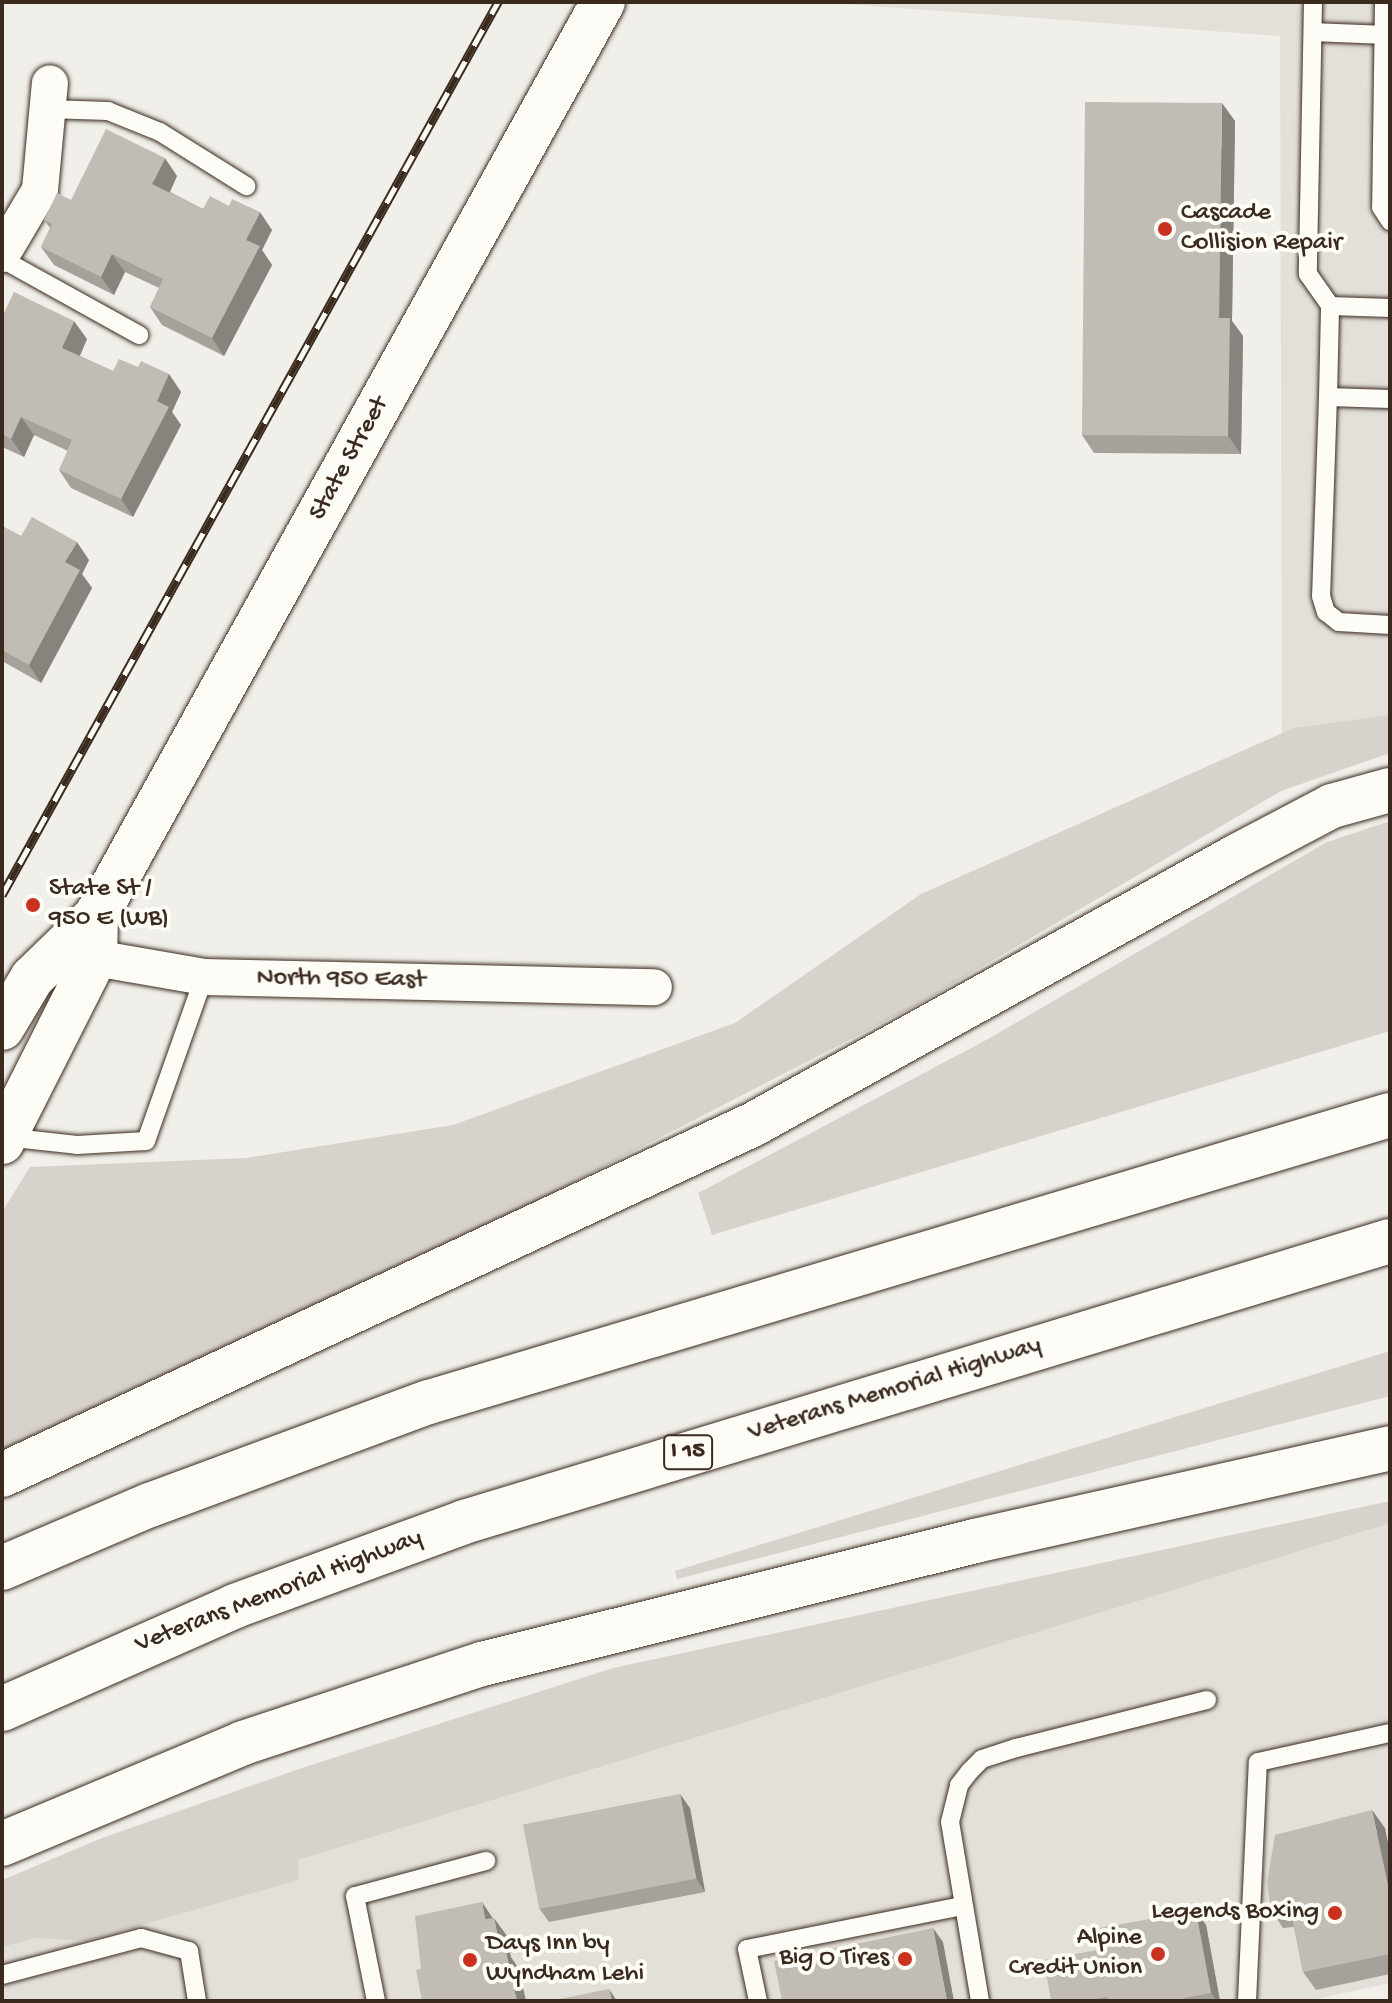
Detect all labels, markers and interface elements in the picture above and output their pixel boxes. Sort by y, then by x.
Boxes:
place label: Cascade Collision Repair [1181,198,1342,260]
marker: Cascade Collision Repair [1156,220,1174,238]
street label: State Street [303,392,397,526]
place label: State St / 950 E (WB) [49,874,169,936]
marker: State St / 950 E (WB) [24,896,42,914]
street label: North 950 East [256,963,426,997]
street label: Veterans Memorial Highway [745,1331,1045,1449]
road number: I 15 [662,1432,714,1472]
street label: Veterans Memorial Highway [131,1523,427,1661]
place label: Legends Boxing [1151,1897,1319,1929]
marker: Legends Boxing [1326,1904,1344,1922]
place label: Alpine Credit Union [1009,1923,1142,1984]
place label: Days Inn by Wyndham Lehi [486,1929,644,1990]
place label: Big O Tires [779,1943,889,1975]
marker: Alpine Credit Union [1149,1945,1167,1963]
marker: Big O Tires [896,1950,914,1968]
marker: Days Inn by Wyndham Lehi [461,1951,479,1969]

